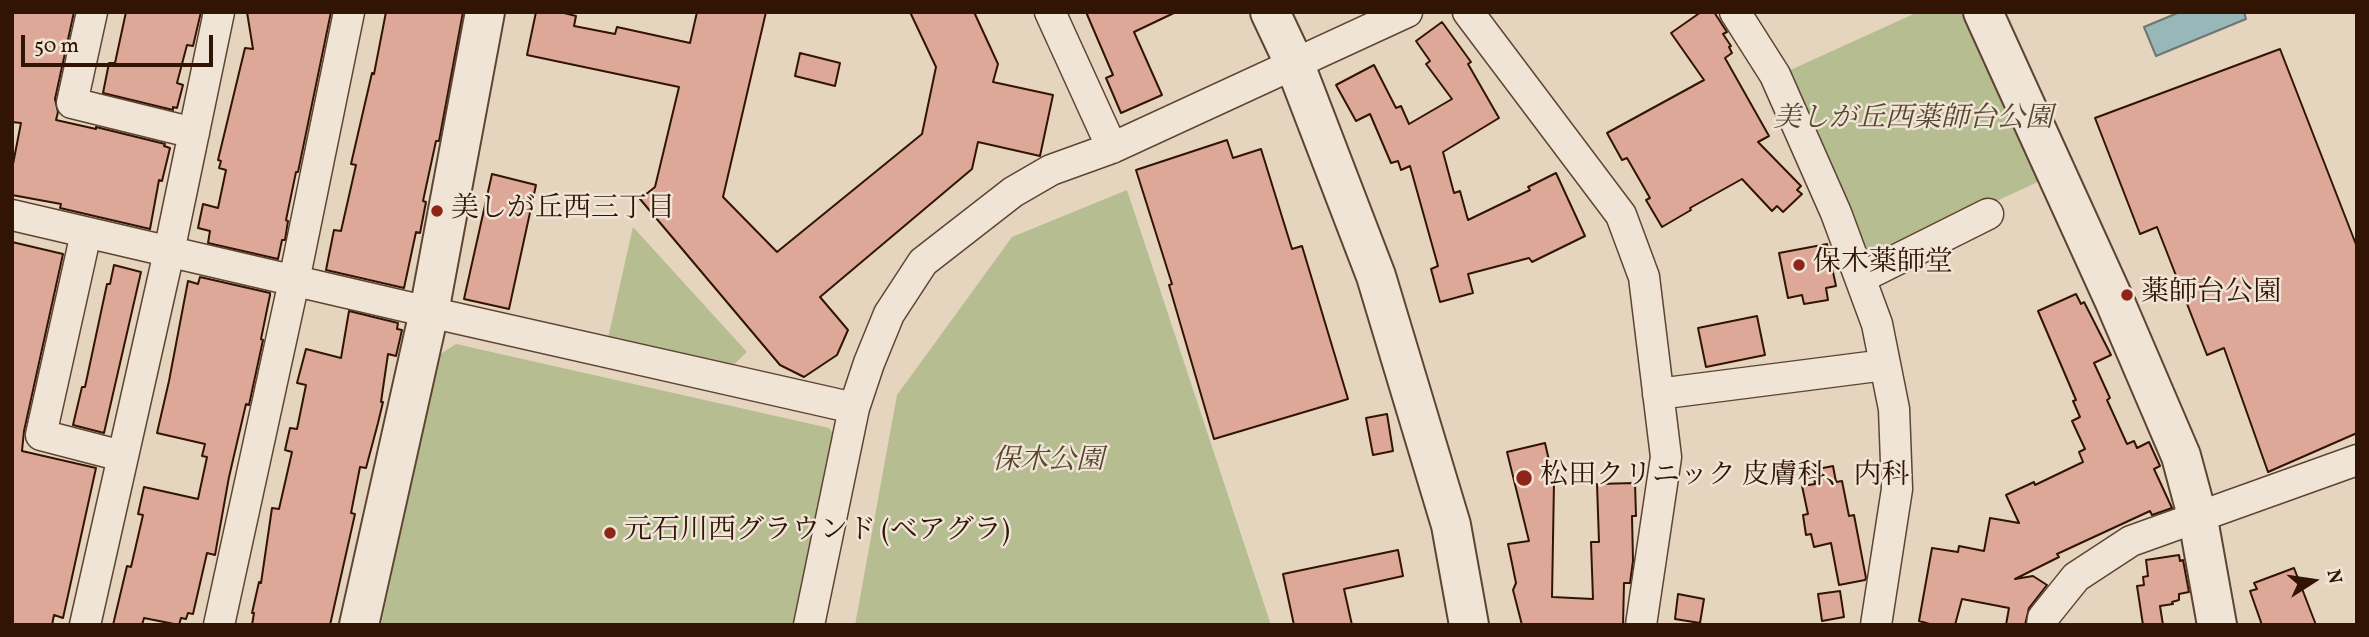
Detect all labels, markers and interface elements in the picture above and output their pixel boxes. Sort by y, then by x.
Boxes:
scale bar [24,21,217,65]
text: 50 m [34,32,79,61]
park label: 美しが丘西薬師台公園 [1773,104,2053,138]
place label: 美しが丘西三丁目 [451,194,675,228]
marker: 美しが丘西三丁目 [429,203,445,219]
place label: 保木薬師堂 [1813,248,1953,282]
marker: 保木薬師堂 [1791,257,1807,273]
place label: 薬師台公園 [2141,278,2281,312]
marker: 薬師台公園 [2119,287,2135,303]
park label: 保木公園 [992,446,1104,480]
place label: 松田クリニック 皮膚科、内科 [1540,461,1910,495]
marker: 松田クリニック 皮膚科、内科 [1514,468,1534,488]
place label: 元石川西グラウンド (ベアグラ) [624,516,1010,550]
marker: 元石川西グラウンド (ベアグラ) [602,525,618,541]
north arrow [2278,546,2348,616]
text: N [2319,567,2348,586]

